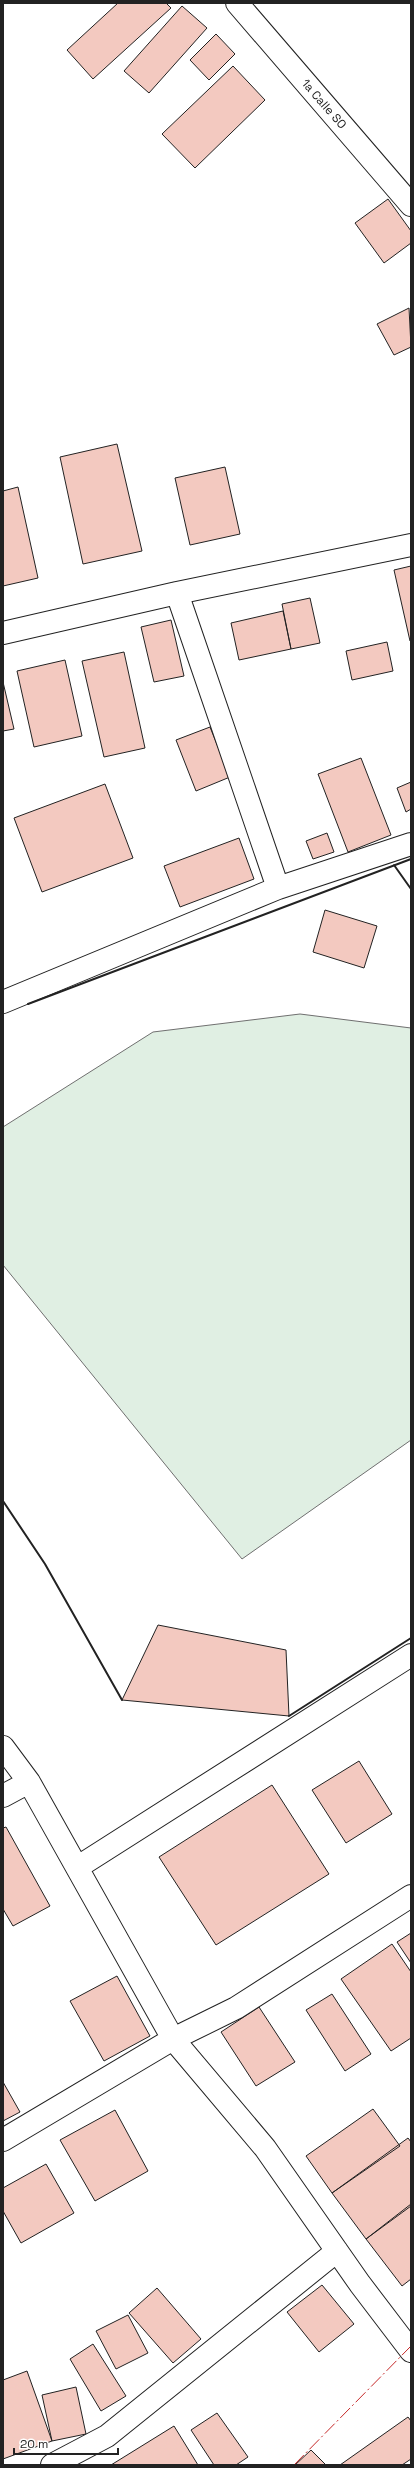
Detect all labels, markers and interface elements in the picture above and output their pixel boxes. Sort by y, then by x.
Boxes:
street label: 1a Calle SO [298,76,350,132]
scale bar [14,2430,118,2456]
text: 20 m [20,2436,48,2452]

